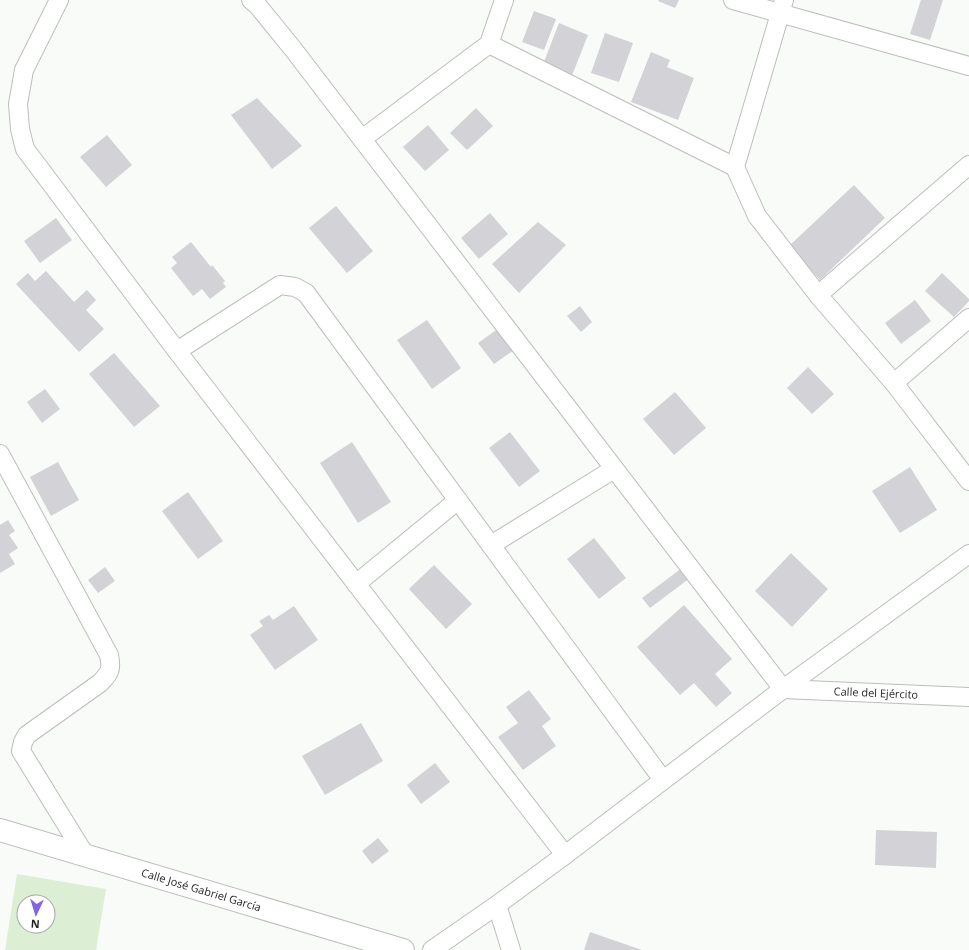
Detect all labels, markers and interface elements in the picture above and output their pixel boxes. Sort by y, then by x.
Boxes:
street label: Calle del Ejército [833,683,919,702]
street label: Calle José Gabriel García [140,865,263,914]
north arrow [16,894,56,934]
text: N [30,917,40,932]

